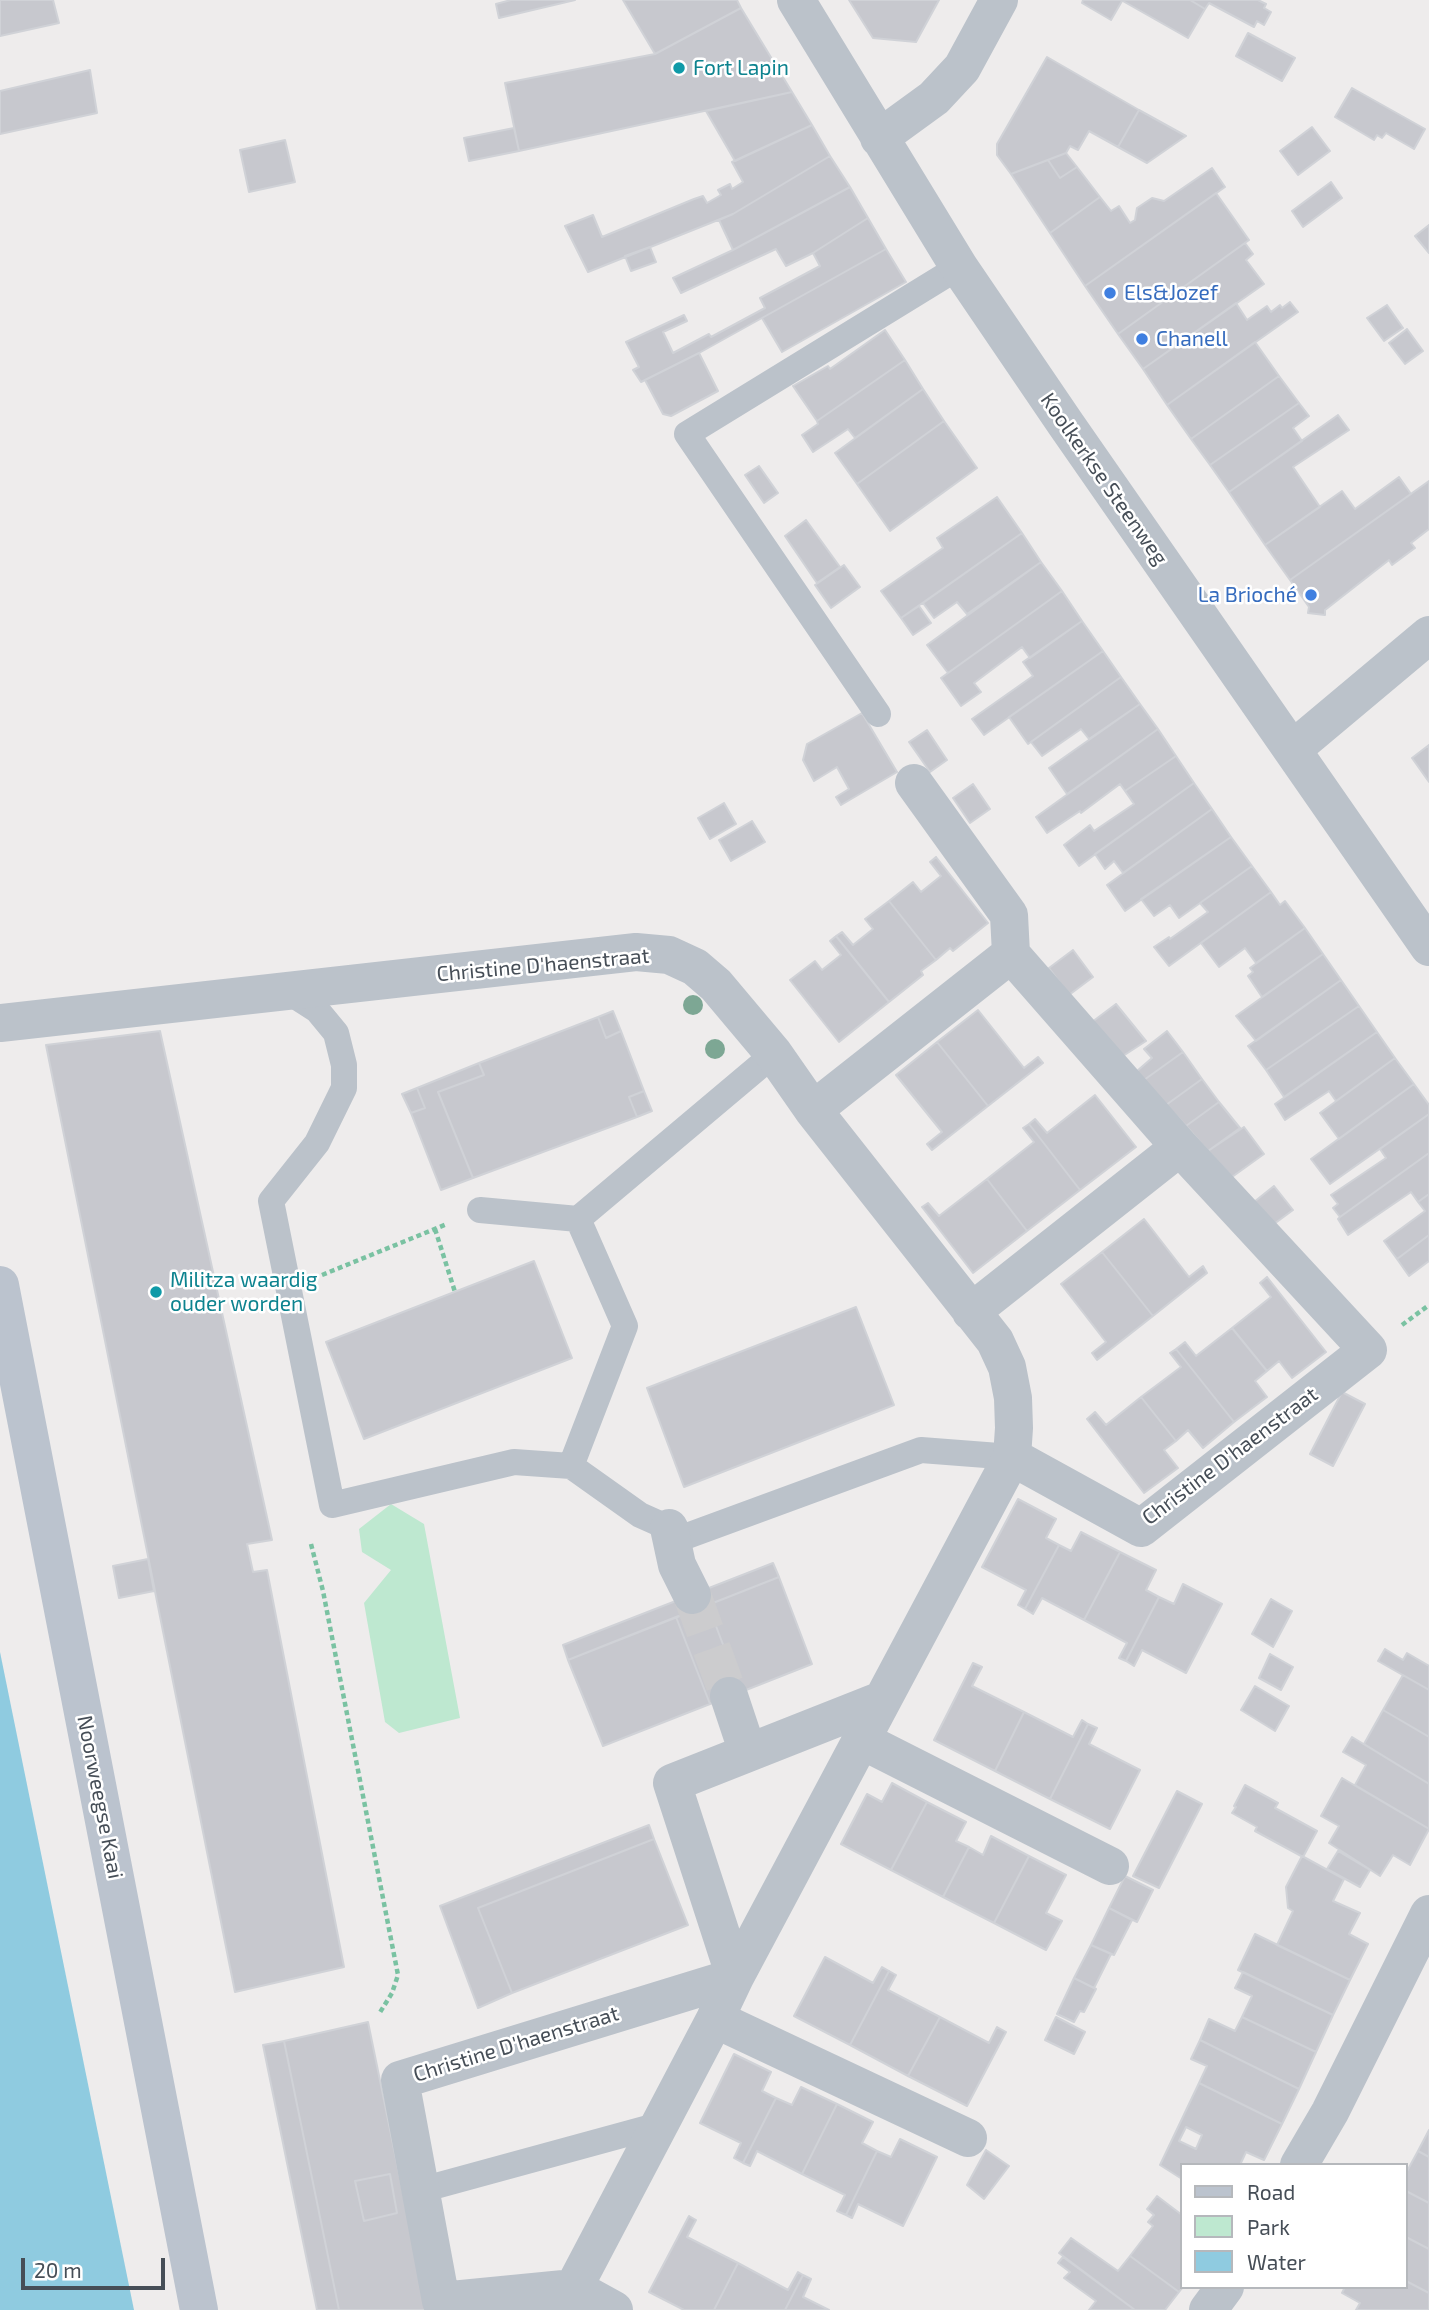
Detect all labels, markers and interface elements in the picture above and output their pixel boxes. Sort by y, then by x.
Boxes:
place label: Fort Lapin [693,55,789,81]
marker: Fort Lapin [671,60,687,76]
place label: Els&Jozef [1124,280,1218,306]
marker: Els&Jozef [1102,285,1118,301]
place label: Chanell [1156,326,1228,352]
marker: Chanell [1134,331,1150,347]
street label: Koolkerkse Steenweg [1035,388,1173,570]
place label: La Brioché [1198,582,1297,608]
marker: La Brioché [1303,587,1319,603]
street label: Christine D'haenstraat [436,943,650,987]
place label: Militza waardig ouder worden [170,1267,317,1317]
marker: Militza waardig ouder worden [148,1284,164,1300]
street label: Christine D'haenstraat [1137,1382,1323,1530]
street label: Noorweegse Kaai [72,1713,128,1881]
street label: Christine D'haenstraat [410,2001,622,2087]
legend [1180,2163,1408,2289]
text: Road [1247,2179,1295,2204]
text: Park [1247,2214,1290,2239]
scale bar [24,2244,168,2288]
text: Water [1247,2249,1306,2274]
text: 20 m [34,2257,82,2282]

